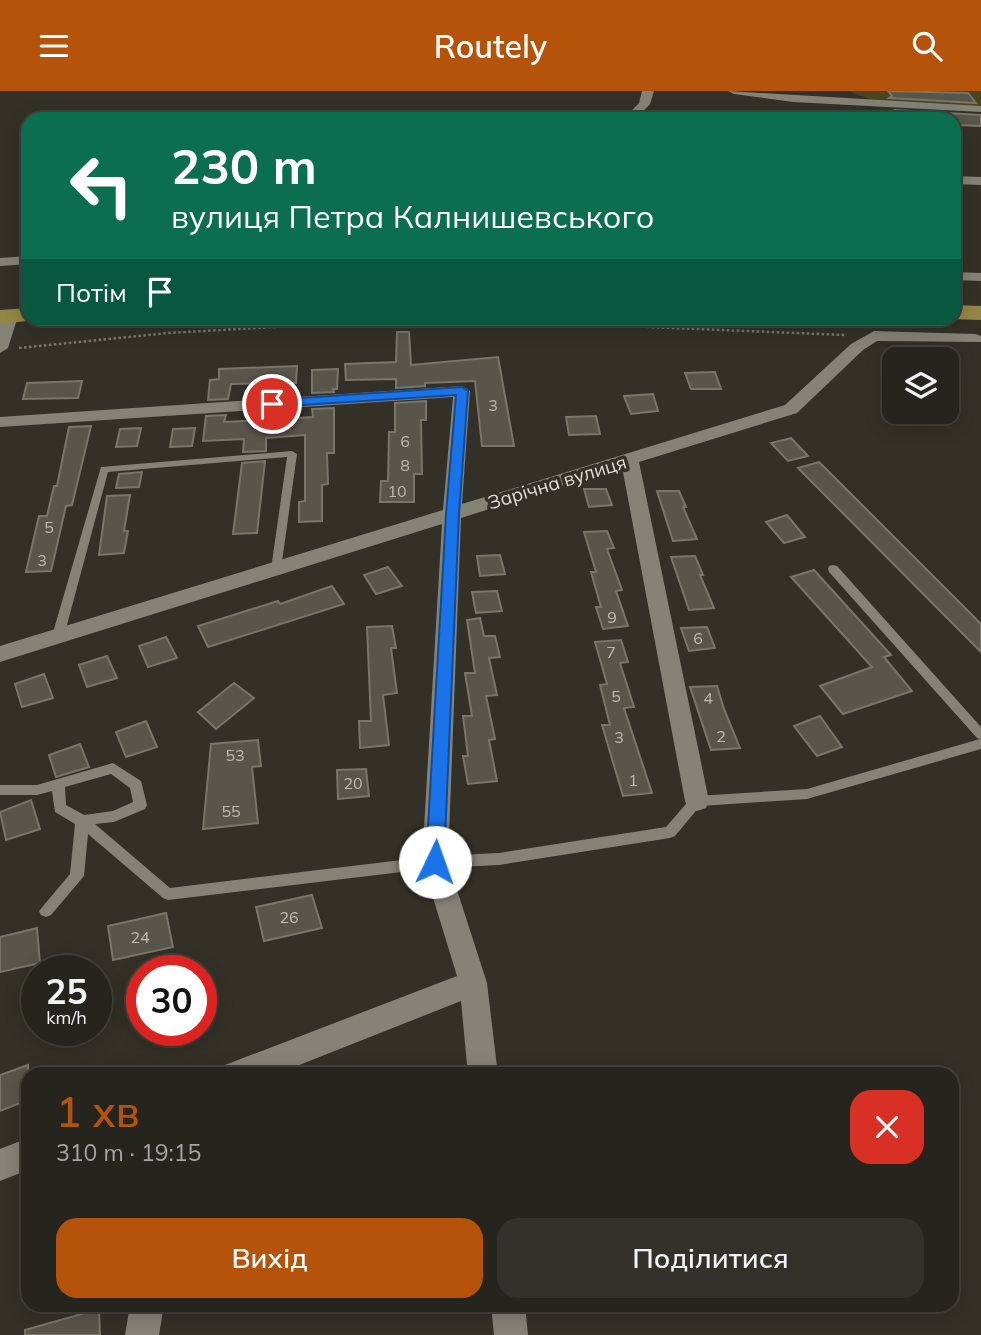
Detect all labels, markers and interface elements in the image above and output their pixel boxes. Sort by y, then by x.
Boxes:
text: Routely [434,26,547,66]
icon: menu [35,27,73,65]
icon: search [908,27,946,65]
text: 230 m [171,135,317,196]
icon: left [56,140,147,231]
text: вулиця Петра Калнишевського [171,196,654,236]
icon: arrive [141,273,179,311]
text: Потім [56,276,127,309]
map controls [882,347,959,424]
button: layers [882,347,959,424]
pin [242,374,302,434]
icon: arrive [253,385,291,423]
house number: 3 [488,395,498,415]
house number: 6 [400,431,410,451]
street label: Зарічна вулиця [485,450,629,514]
house number: 8 [400,455,410,475]
house number: 10 [387,481,407,501]
house number: 5 [44,517,54,537]
house number: 3 [37,550,47,570]
house number: 9 [607,607,617,627]
house number: 6 [693,628,703,648]
house number: 7 [606,642,616,662]
house number: 5 [611,686,621,706]
house number: 4 [703,688,713,708]
house number: 2 [716,726,726,746]
house number: 3 [614,727,624,747]
house number: 53 [225,745,245,765]
house number: 1 [628,770,638,790]
house number: 20 [343,773,363,793]
house number: 55 [221,801,241,821]
position arrow [398,825,472,899]
house number: 26 [279,907,299,927]
house number: 24 [130,927,150,947]
speed limit sign: 30 [126,955,217,1046]
text: 25 [45,969,88,1013]
text: km/h [46,1006,87,1029]
text: 1 хв [56,1085,140,1138]
button: close [850,1090,924,1164]
text: 310 m · 19:15 [56,1138,201,1167]
button: Вихід [56,1218,483,1298]
button: Поділитися [497,1218,924,1298]

